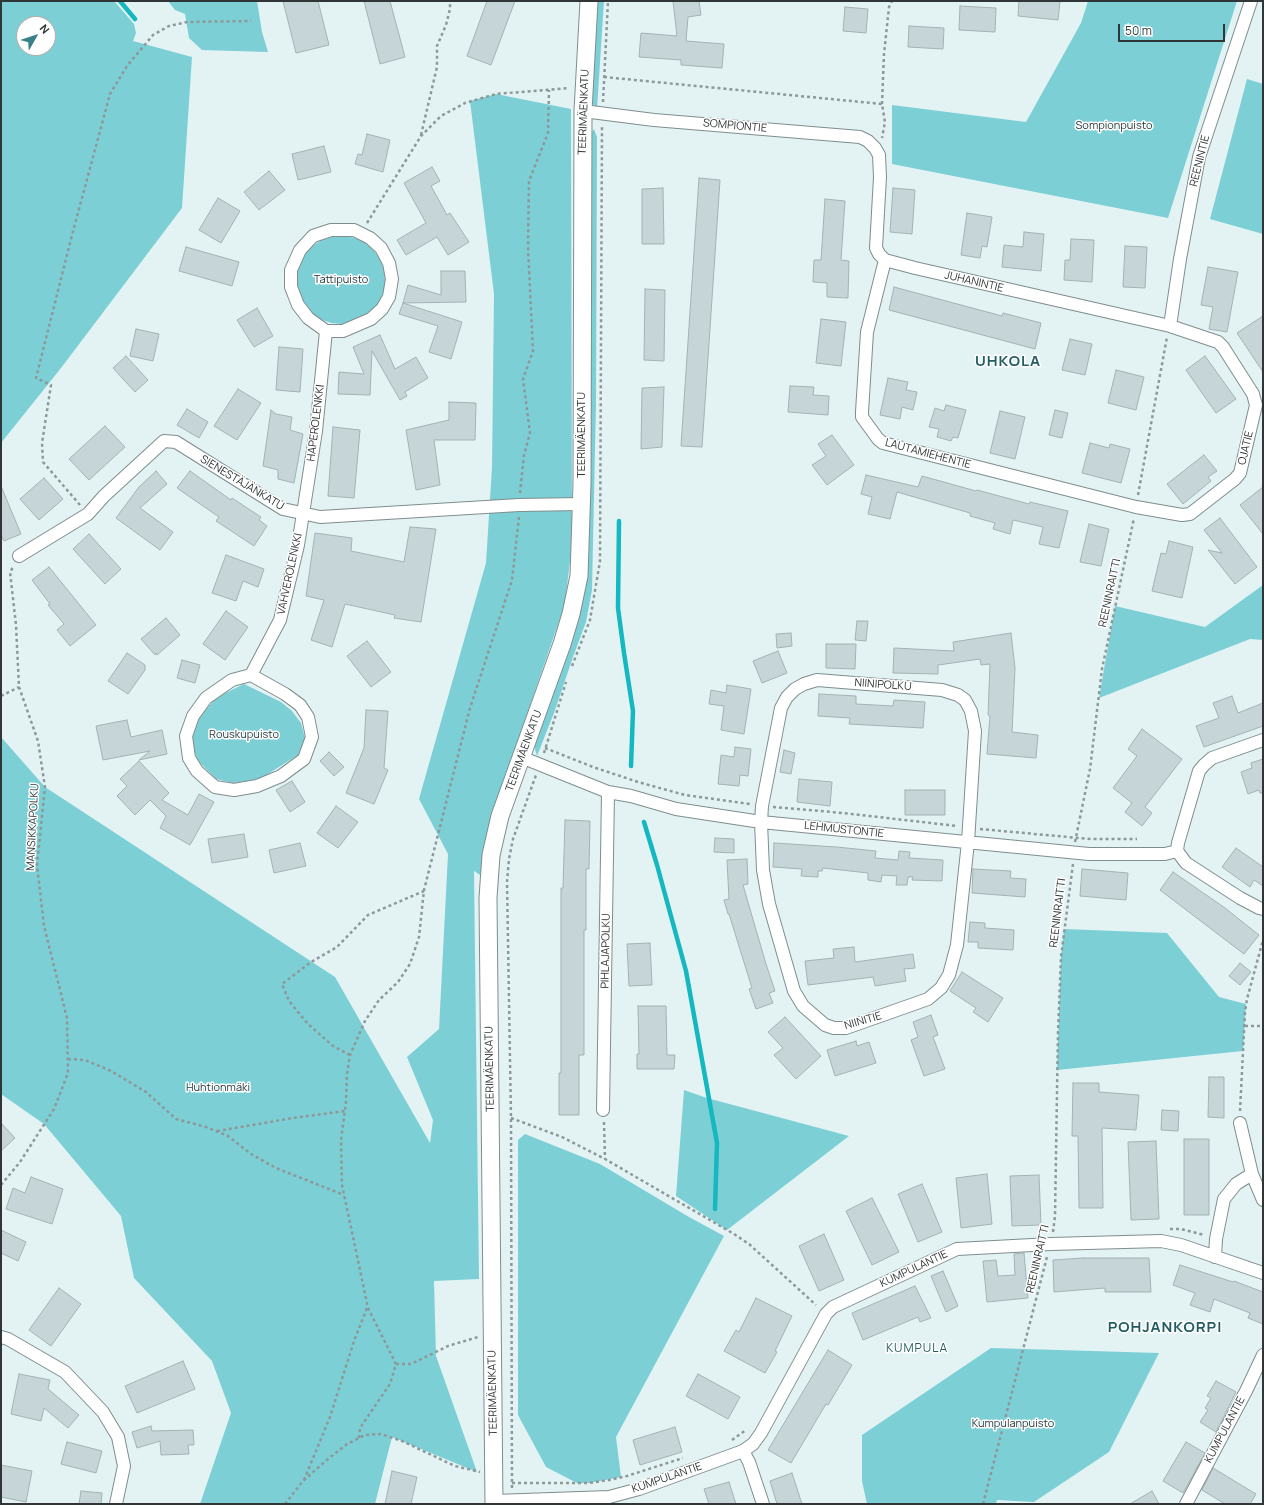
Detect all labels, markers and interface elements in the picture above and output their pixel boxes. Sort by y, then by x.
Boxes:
north arrow [16,16,56,56]
scale bar [1120,16,1227,42]
text: N [37,21,53,37]
text: 50 m [1125,22,1152,39]
street label: TEERIMÄENKATU [576,69,592,155]
street label: SOMPIONTIE [703,117,767,135]
park label: Sompionpuisto [1076,119,1152,133]
street label: REENINTIE [1187,134,1213,188]
street label: JUHANINTIE [943,269,1005,295]
park label: Tattipuisto [314,273,368,287]
district label: UHKOLA [975,353,1041,371]
street label: HAPEROLENKKI [305,384,327,462]
street label: TEERIMÄENKATU [575,392,589,478]
street label: OJATIE [1236,430,1256,466]
street label: LAUTAMIEHENTIE [884,436,972,472]
street label: SIENESTÄJÄNKATU [198,453,286,513]
street label: VAHVEROLENKKI [275,532,305,616]
street label: REENINRAITTI [1096,557,1124,629]
street label: NIINIPOLKU [854,676,912,694]
street label: TEERIMÄENKATU [503,708,545,794]
park label: Rouskupuisto [209,728,279,742]
street label: MANSIKKAPOLKU [24,783,42,871]
street label: LEHMUSTONTIE [803,819,885,841]
street label: REENINRAITTI [1047,877,1069,949]
street label: PIHLAJAPOLKU [599,913,613,989]
street label: NIINITIE [843,1009,883,1033]
street label: TEERIMÄENKATU [483,1026,497,1112]
park label: Huhtionmäki [186,1081,250,1095]
street label: REENINRAITTI [1024,1223,1052,1295]
street label: KUMPULANTIE [878,1248,950,1290]
district label: POHJANKORPI [1108,1319,1222,1337]
district label: KUMPULA [886,1342,948,1356]
street label: TEERIMÄENKATU [486,1350,500,1436]
street label: KUMPULANTIE [1202,1395,1248,1465]
park label: Kumpulanpuisto [972,1417,1054,1431]
street label: KUMPULANTIE [630,1460,704,1496]

